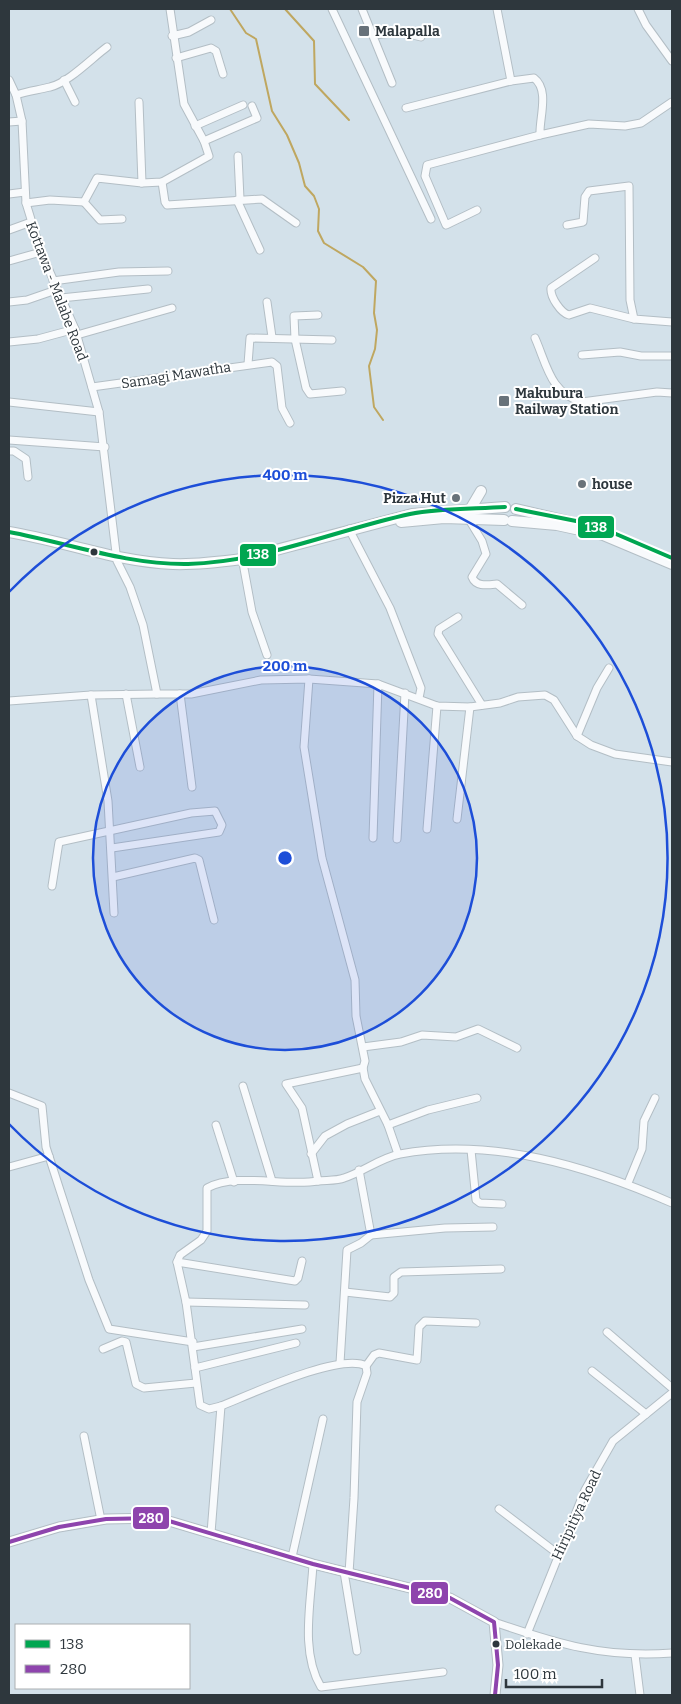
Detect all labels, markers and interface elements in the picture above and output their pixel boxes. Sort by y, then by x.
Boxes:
place label: Malapalla [375,23,440,40]
marker: Malapalla [357,24,371,38]
street label: Kottawa - Malabe Road [22,219,91,363]
street label: Samagi Mawatha [120,358,232,393]
place label: Makubura Railway Station [515,385,618,418]
marker: Makubura Railway Station [497,394,511,408]
text: 400 m [262,466,308,484]
place label: house [592,476,633,493]
marker: house [576,478,588,490]
place label: Pizza Hut [383,490,446,507]
marker: Pizza Hut [450,492,462,504]
line badge: 138 [577,515,615,539]
text: 138 [585,519,607,536]
line badge: 138 [239,543,277,567]
text: 138 [247,546,269,563]
unlabelled marker [89,547,99,557]
text: 200 m [263,657,308,675]
centre of rings [276,849,294,867]
street label: Hiripitiya Road [548,1467,605,1563]
line badge: 280 [132,1506,170,1530]
text: 280 [138,1510,164,1527]
line badge: 280 [410,1581,449,1605]
text: 280 [417,1585,443,1602]
legend [15,1624,190,1689]
text: 138 [60,1635,84,1653]
place label: Dolekade [505,1637,562,1652]
marker: Dolekade [491,1639,501,1649]
scale bar [506,1656,602,1688]
text: 280 [60,1660,87,1678]
text: 100 m [514,1665,557,1683]

